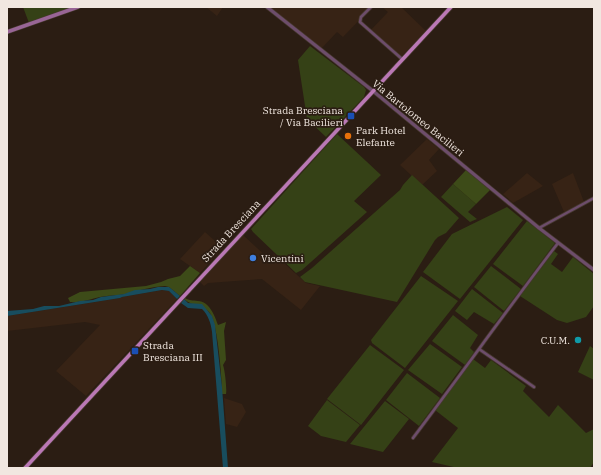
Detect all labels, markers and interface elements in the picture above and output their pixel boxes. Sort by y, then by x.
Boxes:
street label: Via Bartolomeo Bacilieri [370,77,466,159]
place label: Strada Bresciana / Via Bacilieri [263,104,344,129]
marker: Strada Bresciana / Via Bacilieri [346,111,356,121]
place label: Park Hotel Elefante [356,124,406,149]
marker: Park Hotel Elefante [343,131,353,141]
street label: Strada Bresciana [199,197,263,265]
place label: Vicentini [261,252,304,265]
marker: Vicentini [248,253,258,263]
place label: C.U.M. [541,334,570,347]
marker: C.U.M. [573,335,583,345]
place label: Strada Bresciana III [143,339,203,364]
marker: Strada Bresciana III [130,346,140,356]

